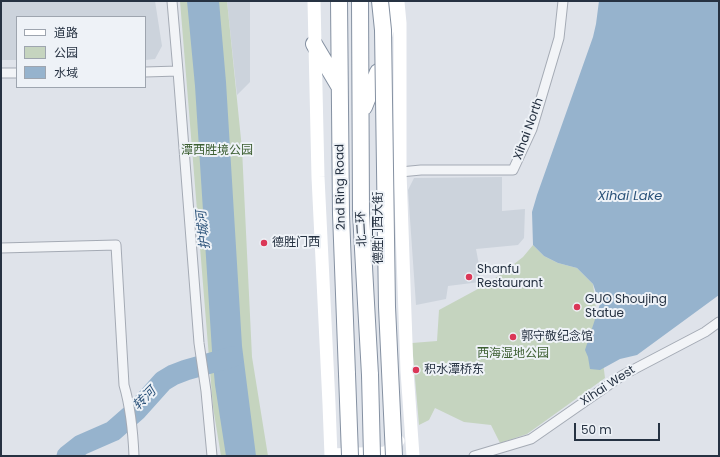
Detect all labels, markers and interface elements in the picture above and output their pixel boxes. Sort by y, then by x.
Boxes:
legend [16,16,146,88]
text: 道路 [54,24,78,41]
text: 公园 [54,44,78,61]
text: 水域 [54,64,78,81]
street label: Xihai North [511,96,547,162]
park label: 潭西胜境公园 [181,144,253,158]
street label: 2nd Ring Road [333,144,349,230]
water label: Xihai Lake [598,189,662,205]
street label: 德胜门西大街 [372,192,386,264]
water label: 护城河 [194,210,214,250]
street label: 北二环 [354,211,370,247]
place label: 德胜门西 [272,236,320,250]
marker: 德胜门西 [259,238,269,248]
place label: Shanfu Restaurant [477,263,543,291]
marker: Shanfu Restaurant [464,272,474,282]
place label: GUO Shoujing Statue [585,293,667,321]
marker: GUO Shoujing Statue [572,302,582,312]
place label: 郭守敬纪念馆 [521,330,593,344]
marker: 郭守敬纪念馆 [508,332,518,342]
park label: 西海湿地公园 [477,347,549,361]
place label: 积水潭桥东 [424,363,484,377]
street label: Xihai West [578,363,638,409]
marker: 积水潭桥东 [411,365,421,375]
water label: 转河 [130,384,160,414]
scale bar [576,415,662,441]
text: 50 m [581,421,612,438]

